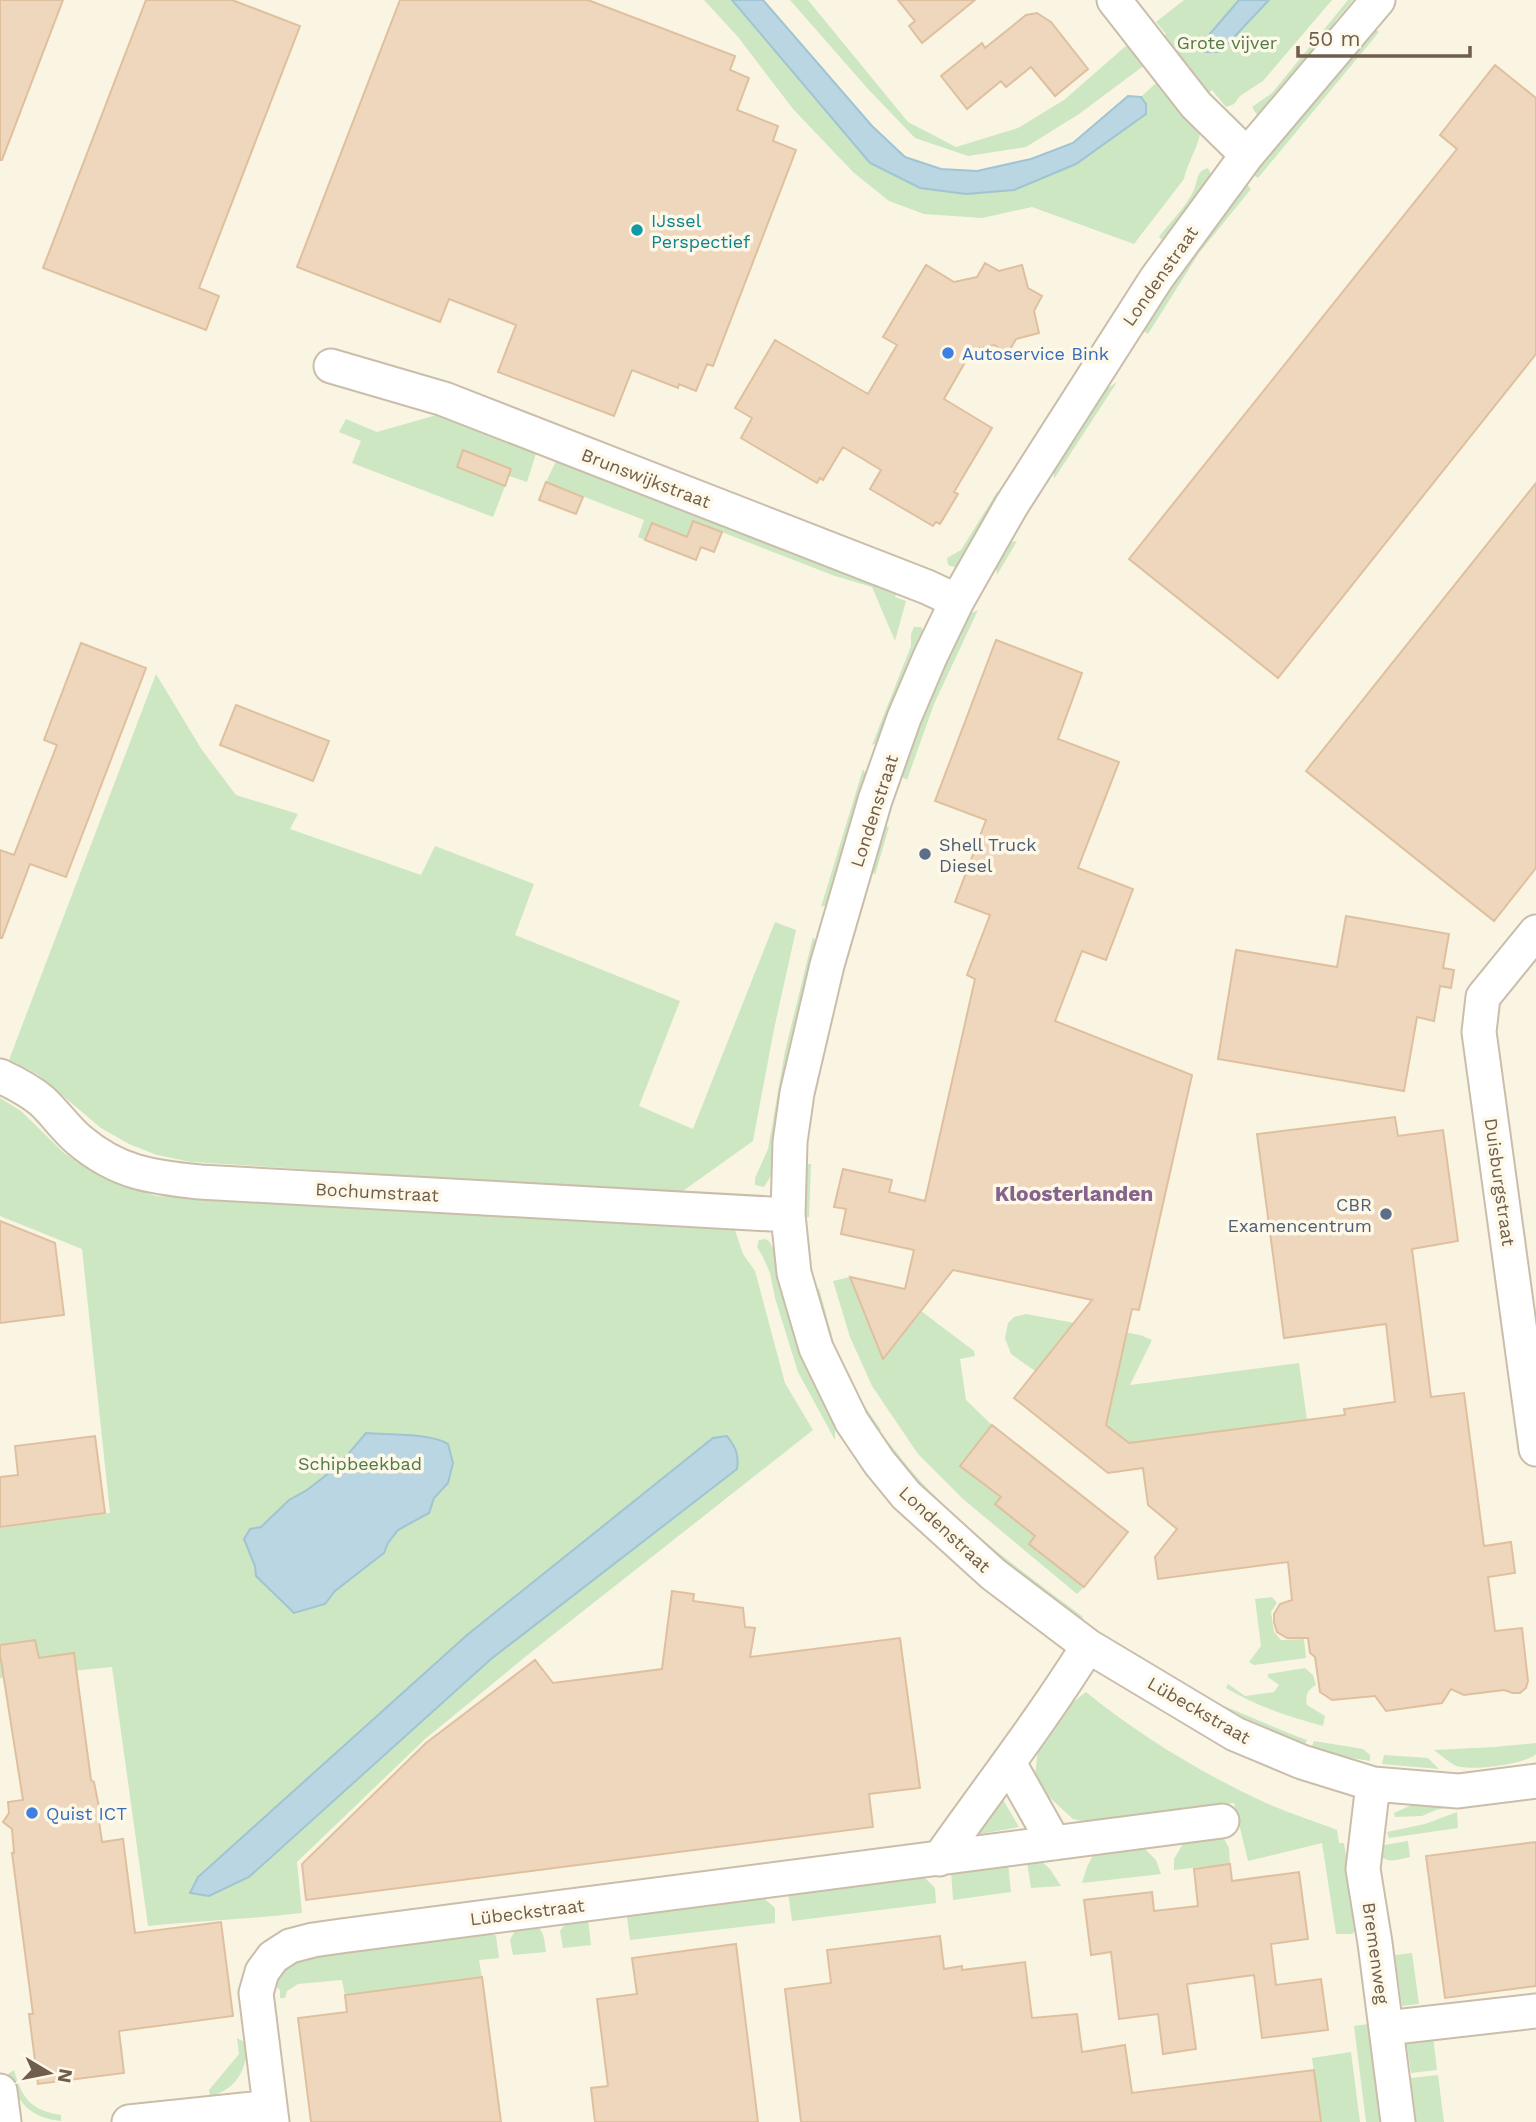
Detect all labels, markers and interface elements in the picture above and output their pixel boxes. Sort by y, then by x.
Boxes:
scale bar [1298,14,1470,58]
text: 50 m [1308,26,1360,51]
park label: Grote vijver [1177,32,1277,53]
place label: IJssel Perspectief [651,210,750,252]
marker: IJssel Perspectief [629,222,645,238]
street label: Londenstraat [1118,222,1202,330]
place label: Autoservice Bink [962,343,1109,364]
marker: Autoservice Bink [940,345,956,361]
street label: Brunswijkstraat [578,444,714,512]
street label: Londenstraat [846,752,902,870]
place label: Shell Truck Diesel [939,834,1036,876]
marker: Shell Truck Diesel [917,846,933,862]
street label: Duisburgstraat [1481,1117,1519,1248]
street label: Bochumstraat [315,1178,440,1206]
district label: Kloosterlanden [995,1181,1153,1206]
place label: CBR Examencentrum [1228,1194,1372,1236]
marker: CBR Examencentrum [1378,1206,1394,1222]
park label: Schipbeekbad [298,1453,422,1474]
street label: Londenstraat [895,1481,995,1577]
street label: Lübeckstraat [1144,1672,1254,1748]
place label: Quist ICT [46,1803,127,1824]
marker: Quist ICT [24,1805,40,1821]
street label: Lübeckstraat [469,1895,586,1929]
street label: Bremenweg [1358,1901,1394,2006]
north arrow [14,2038,84,2108]
text: N [53,2067,78,2085]

